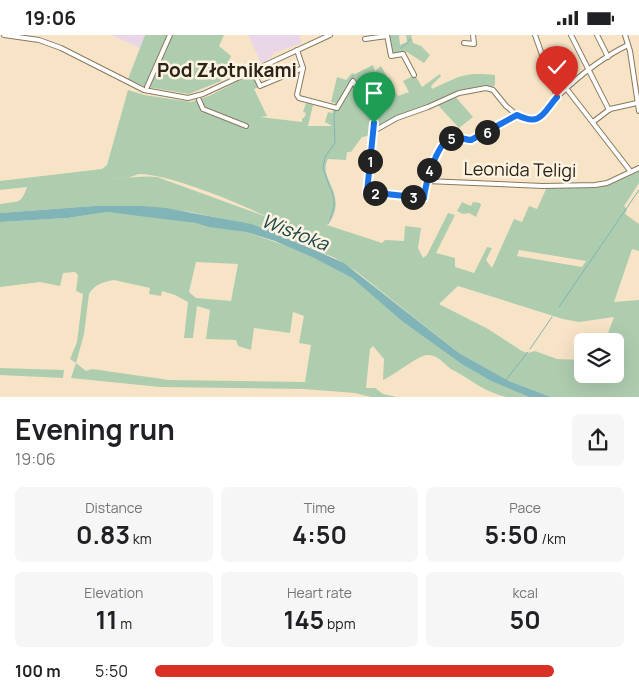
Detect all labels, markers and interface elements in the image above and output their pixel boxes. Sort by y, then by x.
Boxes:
text: 19:06 [25,5,76,31]
pin [536,46,578,97]
icon: check [543,53,571,81]
district label: Pod Złotnikami [157,57,297,83]
pin [353,72,395,123]
icon: arrive [360,79,388,107]
pin: 6 [474,119,500,145]
text: 6 [483,123,492,142]
pin: 5 [438,125,464,151]
text: 5 [447,129,456,148]
pin: 1 [358,149,382,173]
text: 1 [367,152,374,171]
street label: Leonida Teligi [464,156,577,182]
pin: 4 [416,157,442,183]
text: 4 [425,161,434,180]
pin: 2 [362,181,388,205]
text: 2 [371,184,380,203]
pin: 3 [400,185,426,209]
text: 3 [409,188,418,207]
water label: Wisłoka [258,207,334,257]
map controls [574,333,624,383]
button: layers [574,333,624,383]
text: Evening run [15,410,175,448]
button: share [572,414,624,466]
text: 19:06 [15,448,56,470]
text: Distance [85,498,143,517]
text: Time [304,498,335,517]
text: Pace [509,498,541,517]
text: 0.83 [76,517,130,552]
text: 4:50 [292,517,347,552]
text: 5:50 [484,517,539,552]
text: km [130,529,152,548]
text: /km [539,529,566,548]
text: Elevation [84,583,143,602]
text: Heart rate [287,583,352,602]
text: kcal [512,583,538,602]
text: 11 [96,602,117,637]
text: 145 [283,602,324,637]
text: 50 [510,602,541,637]
text: m [117,614,132,633]
text: bpm [324,614,356,633]
text: 100 m [15,660,61,682]
text: 5:50 [95,660,128,682]

